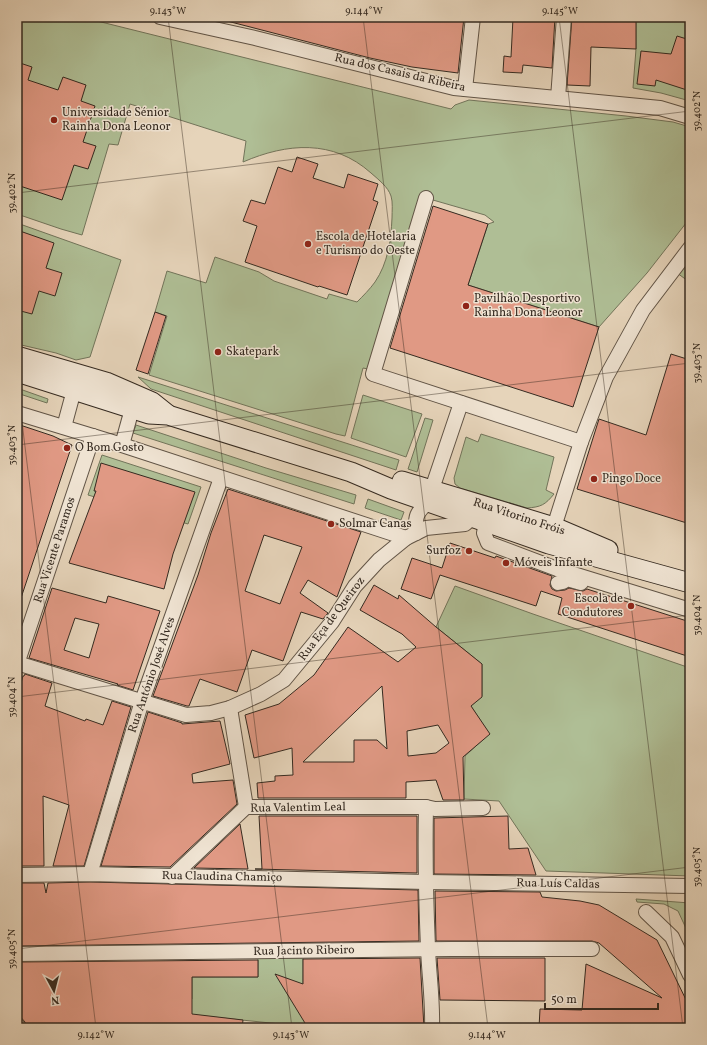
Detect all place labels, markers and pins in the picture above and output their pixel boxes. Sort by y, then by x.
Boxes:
place label: Universidade Sénior Rainha Dona Leonor [62,105,171,135]
marker: Universidade Sénior Rainha Dona Leonor [49,115,59,125]
place label: Escola de Hotelaria e Turismo do Oeste [316,229,416,259]
marker: Escola de Hotelaria e Turismo do Oeste [303,239,313,249]
place label: Pavilhão Desportivo Rainha Dona Leonor [474,291,583,321]
marker: Pavilhão Desportivo Rainha Dona Leonor [461,301,471,311]
place label: Skatepark [226,344,280,360]
marker: Skatepark [213,347,223,357]
place label: O Bom Gosto [75,440,144,456]
marker: O Bom Gosto [62,443,72,453]
place label: Pingo Doce [602,471,661,487]
marker: Pingo Doce [589,474,599,484]
place label: Solmar Canas [339,516,412,532]
marker: Solmar Canas [326,519,336,529]
place label: Surfoz [426,543,461,559]
marker: Surfoz [464,546,474,556]
place label: Móveis Infante [514,555,593,571]
marker: Móveis Infante [501,558,511,568]
place label: Escola de Condutores [562,591,623,621]
marker: Escola de Condutores [626,601,636,611]

